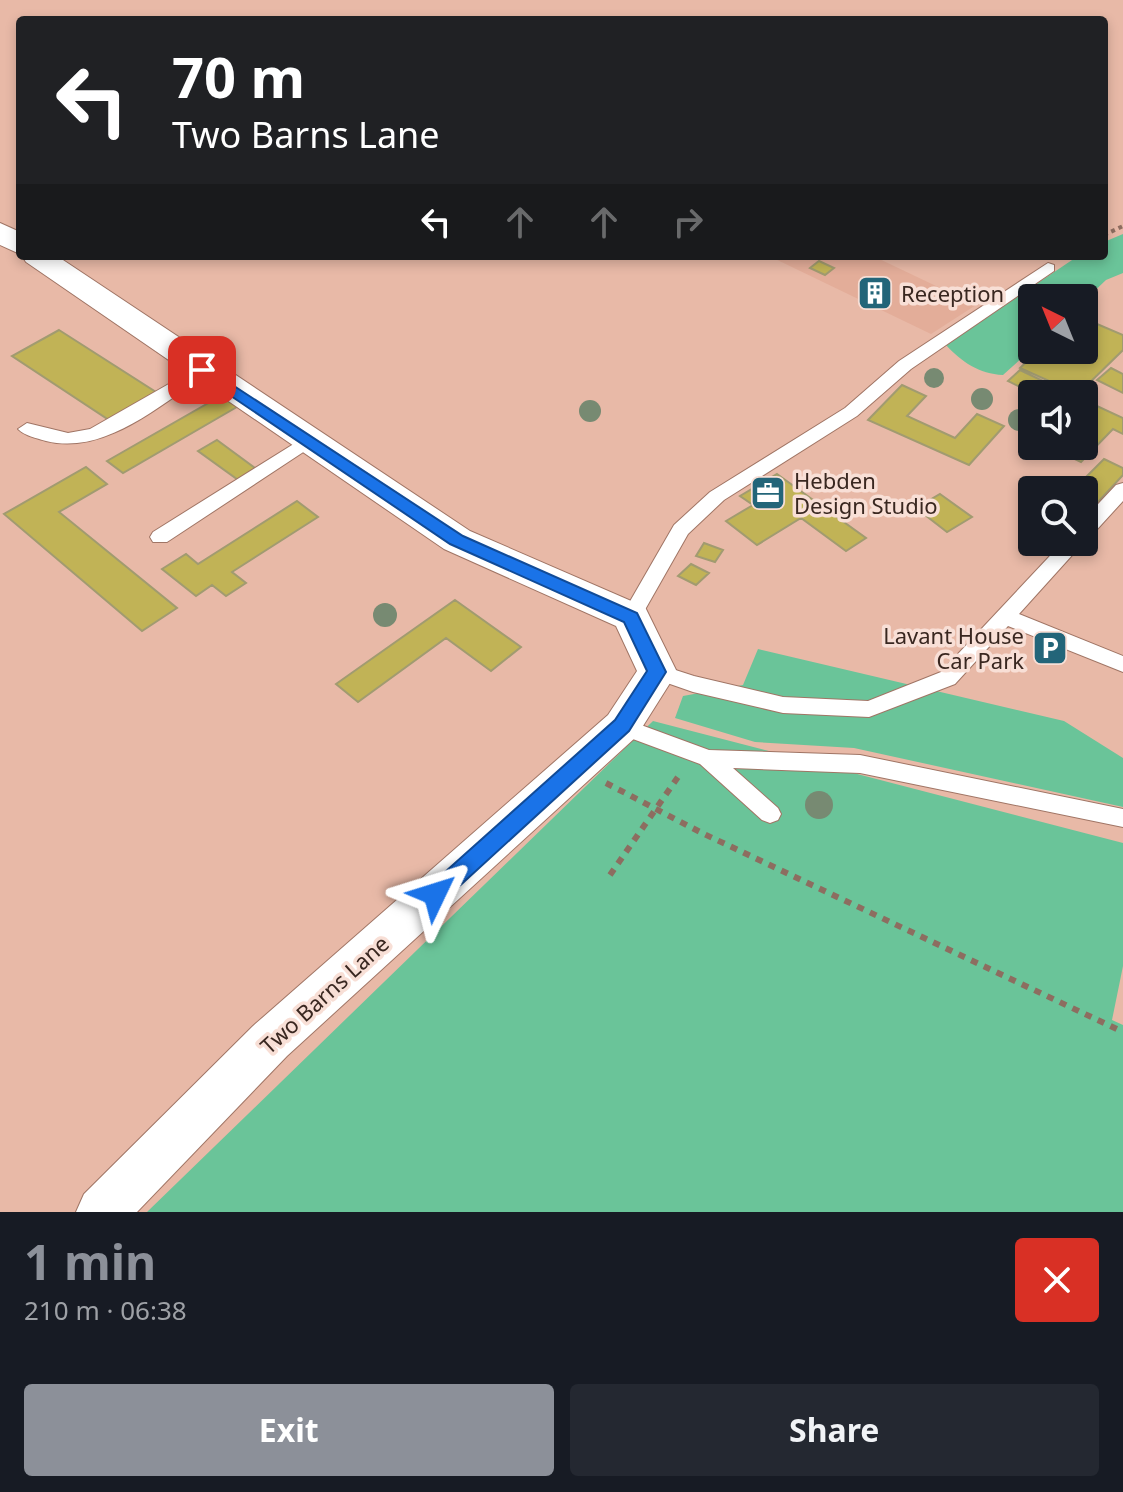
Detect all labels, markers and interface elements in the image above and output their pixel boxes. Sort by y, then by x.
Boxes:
text: 70 m [172,38,305,114]
icon: left [40,48,144,152]
text: Two Barns Lane [172,110,440,159]
icon: left [414,200,458,244]
icon: ahead [498,200,542,244]
icon: ahead [582,200,626,244]
icon: right [666,200,710,244]
building icon: Reception [856,274,894,312]
place label: Reception [901,278,1004,308]
north arrow [1018,284,1098,364]
map controls [1018,284,1098,556]
pin [168,336,236,404]
icon: arrive [180,348,224,392]
button: sound [1018,380,1098,460]
place label: Hebden Design Studio [794,465,938,520]
office icon: Hebden Design Studio [749,474,787,512]
button: search [1018,476,1098,556]
place label: Lavant House Car Park [883,620,1024,675]
parking icon: Lavant House Car Park [1031,629,1069,667]
position arrow [393,852,477,936]
street label: Two Barns Lane [253,928,395,1060]
text: 1 min [24,1229,156,1294]
button: close [1015,1238,1099,1322]
text: 210 m · 06:38 [24,1292,187,1328]
button: Exit [24,1384,554,1476]
button: Share [570,1384,1099,1476]

